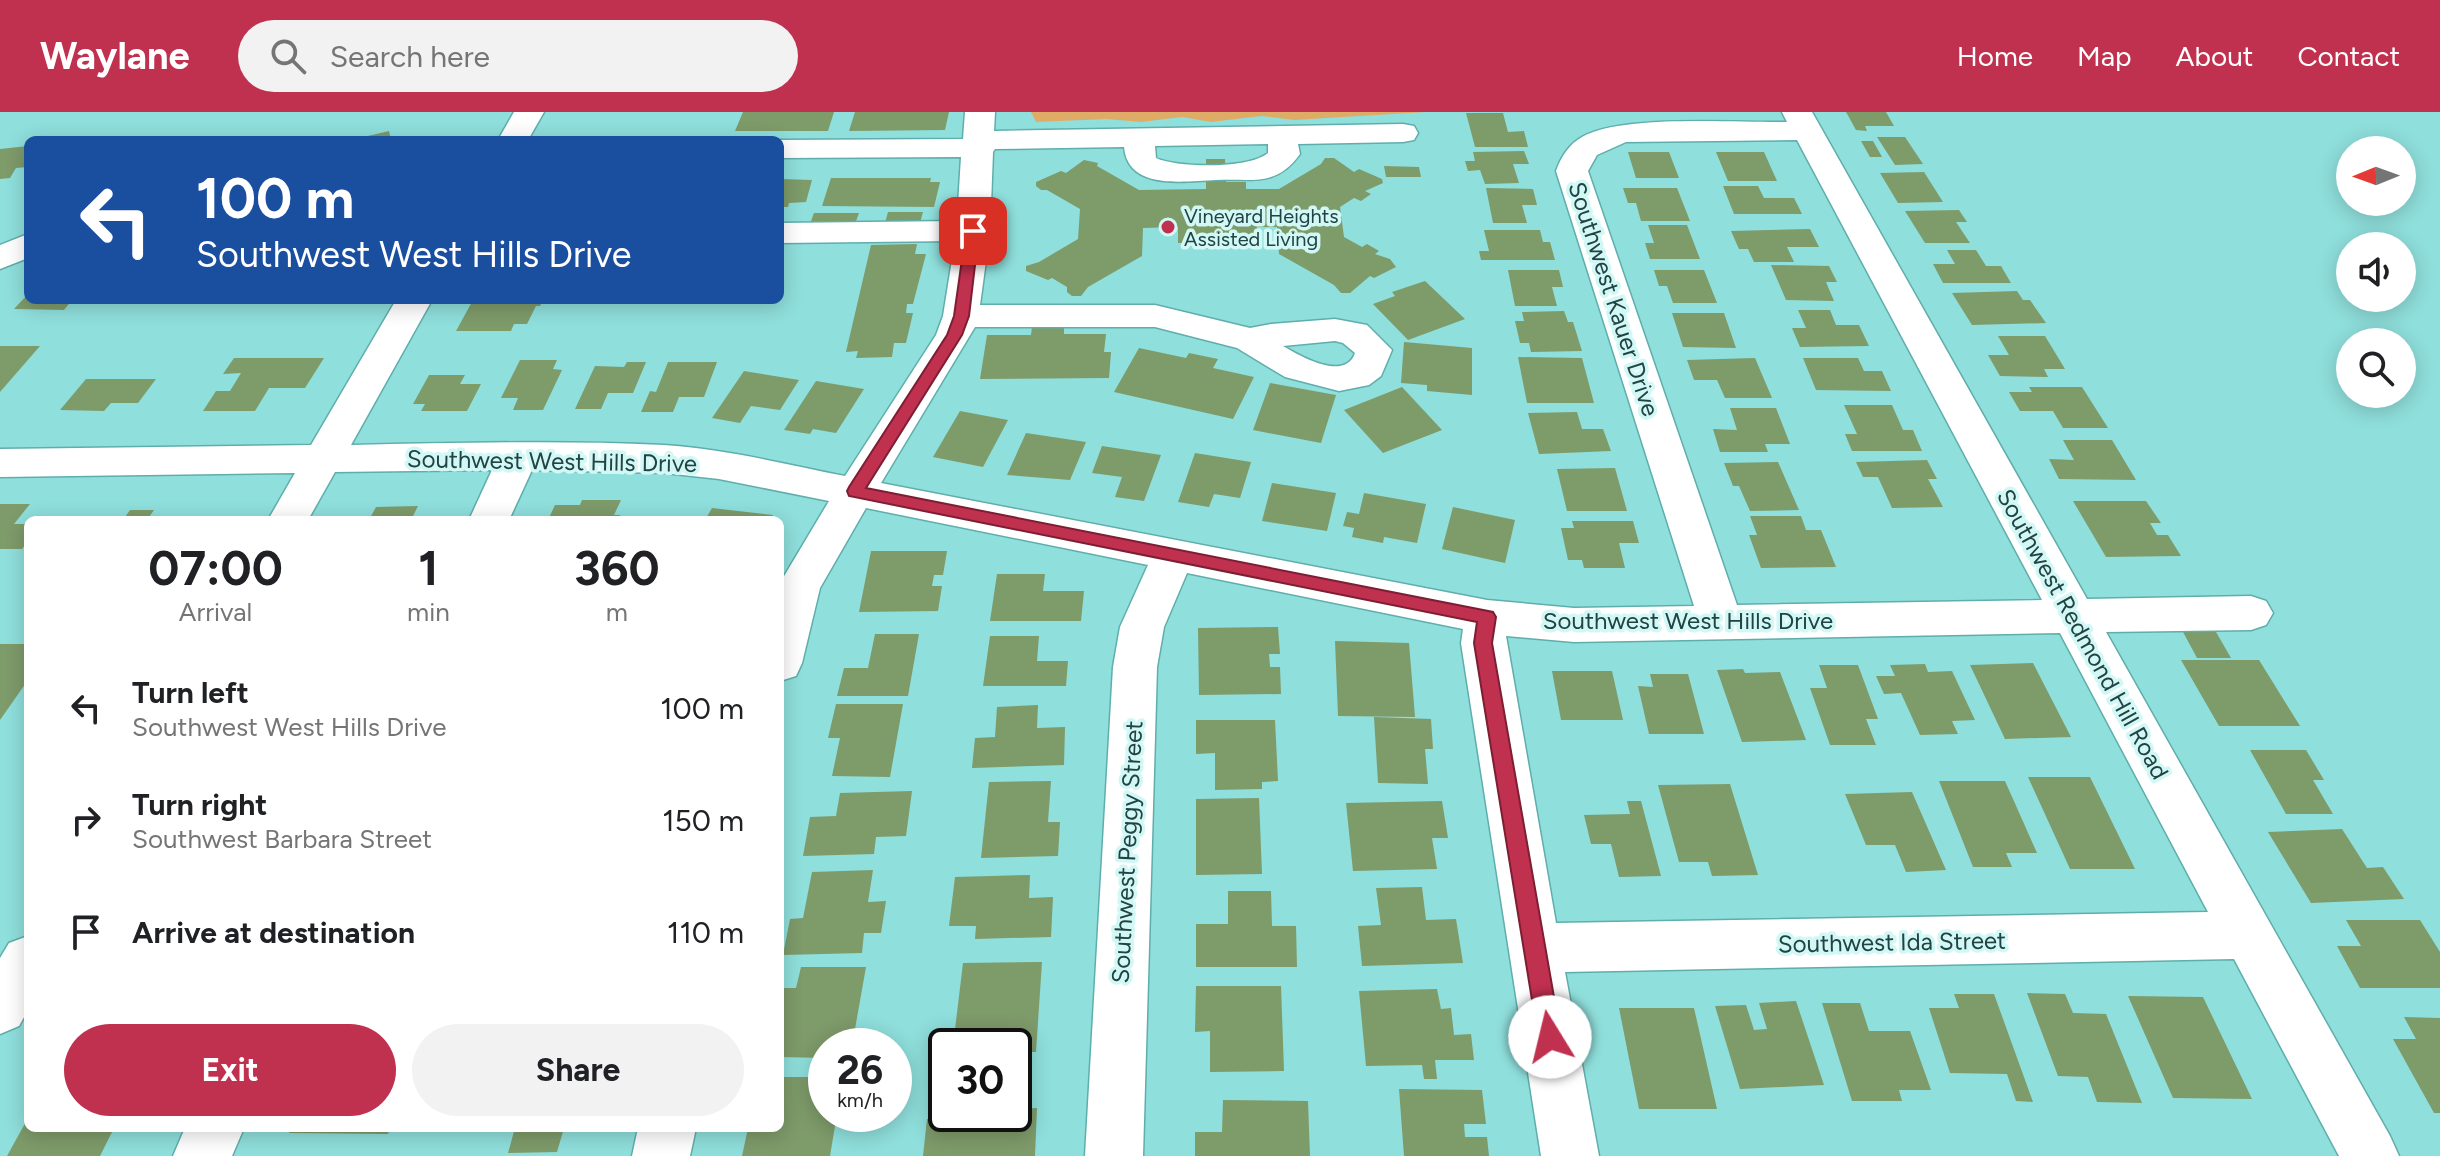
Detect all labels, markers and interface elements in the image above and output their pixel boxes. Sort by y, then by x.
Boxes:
search box [238,20,798,92]
text: Waylane [40,33,190,79]
icon: search [266,34,310,78]
text: Search here [330,38,490,75]
text: Home [1957,39,2033,73]
text: Map [2077,39,2132,73]
text: About [2176,39,2253,73]
text: Contact [2297,39,2400,73]
north arrow [2336,136,2416,216]
map controls [2336,136,2416,408]
text: 100 m [196,165,354,232]
icon: left [64,168,168,272]
street label: Southwest Kauer Drive [1562,178,1666,420]
pin [939,197,1007,265]
place label: Vineyard Heights Assisted Living [1184,204,1339,251]
icon: arrive [951,209,995,253]
marker: Vineyard Heights Assisted Living [1159,218,1177,236]
button: sound [2336,232,2416,312]
text: Southwest West Hills Drive [196,233,631,276]
button: search [2336,328,2416,408]
street label: Southwest West Hills Drive [407,444,697,478]
street label: Southwest Redmond Hill Road [1991,484,2175,784]
text: 07:00 [148,539,283,597]
text: 1 [418,539,439,597]
text: 360 [574,539,660,597]
text: Arrival [179,596,252,628]
text: min [407,596,450,628]
text: m [606,596,628,628]
street label: Southwest West Hills Drive [1543,606,1833,635]
text: Turn left [132,674,249,711]
icon: left [64,686,108,730]
text: 100 m [660,690,744,727]
text: Southwest West Hills Drive [132,711,446,743]
street label: Southwest Peggy Street [1106,720,1148,984]
text: Turn right [132,786,267,823]
icon: right [64,798,108,842]
text: 150 m [662,802,744,839]
text: Southwest Barbara Street [132,823,432,855]
icon: arrive [64,910,108,954]
text: Arrive at destination [132,914,415,951]
text: 110 m [667,914,744,951]
street label: Southwest Ida Street [1778,926,2006,958]
position arrow [1508,995,1592,1079]
button: Exit [64,1024,396,1116]
button: Share [412,1024,744,1116]
speed limit sign: 30 [928,1028,1032,1132]
text: 26 [837,1046,883,1094]
text: km/h [837,1088,883,1112]

